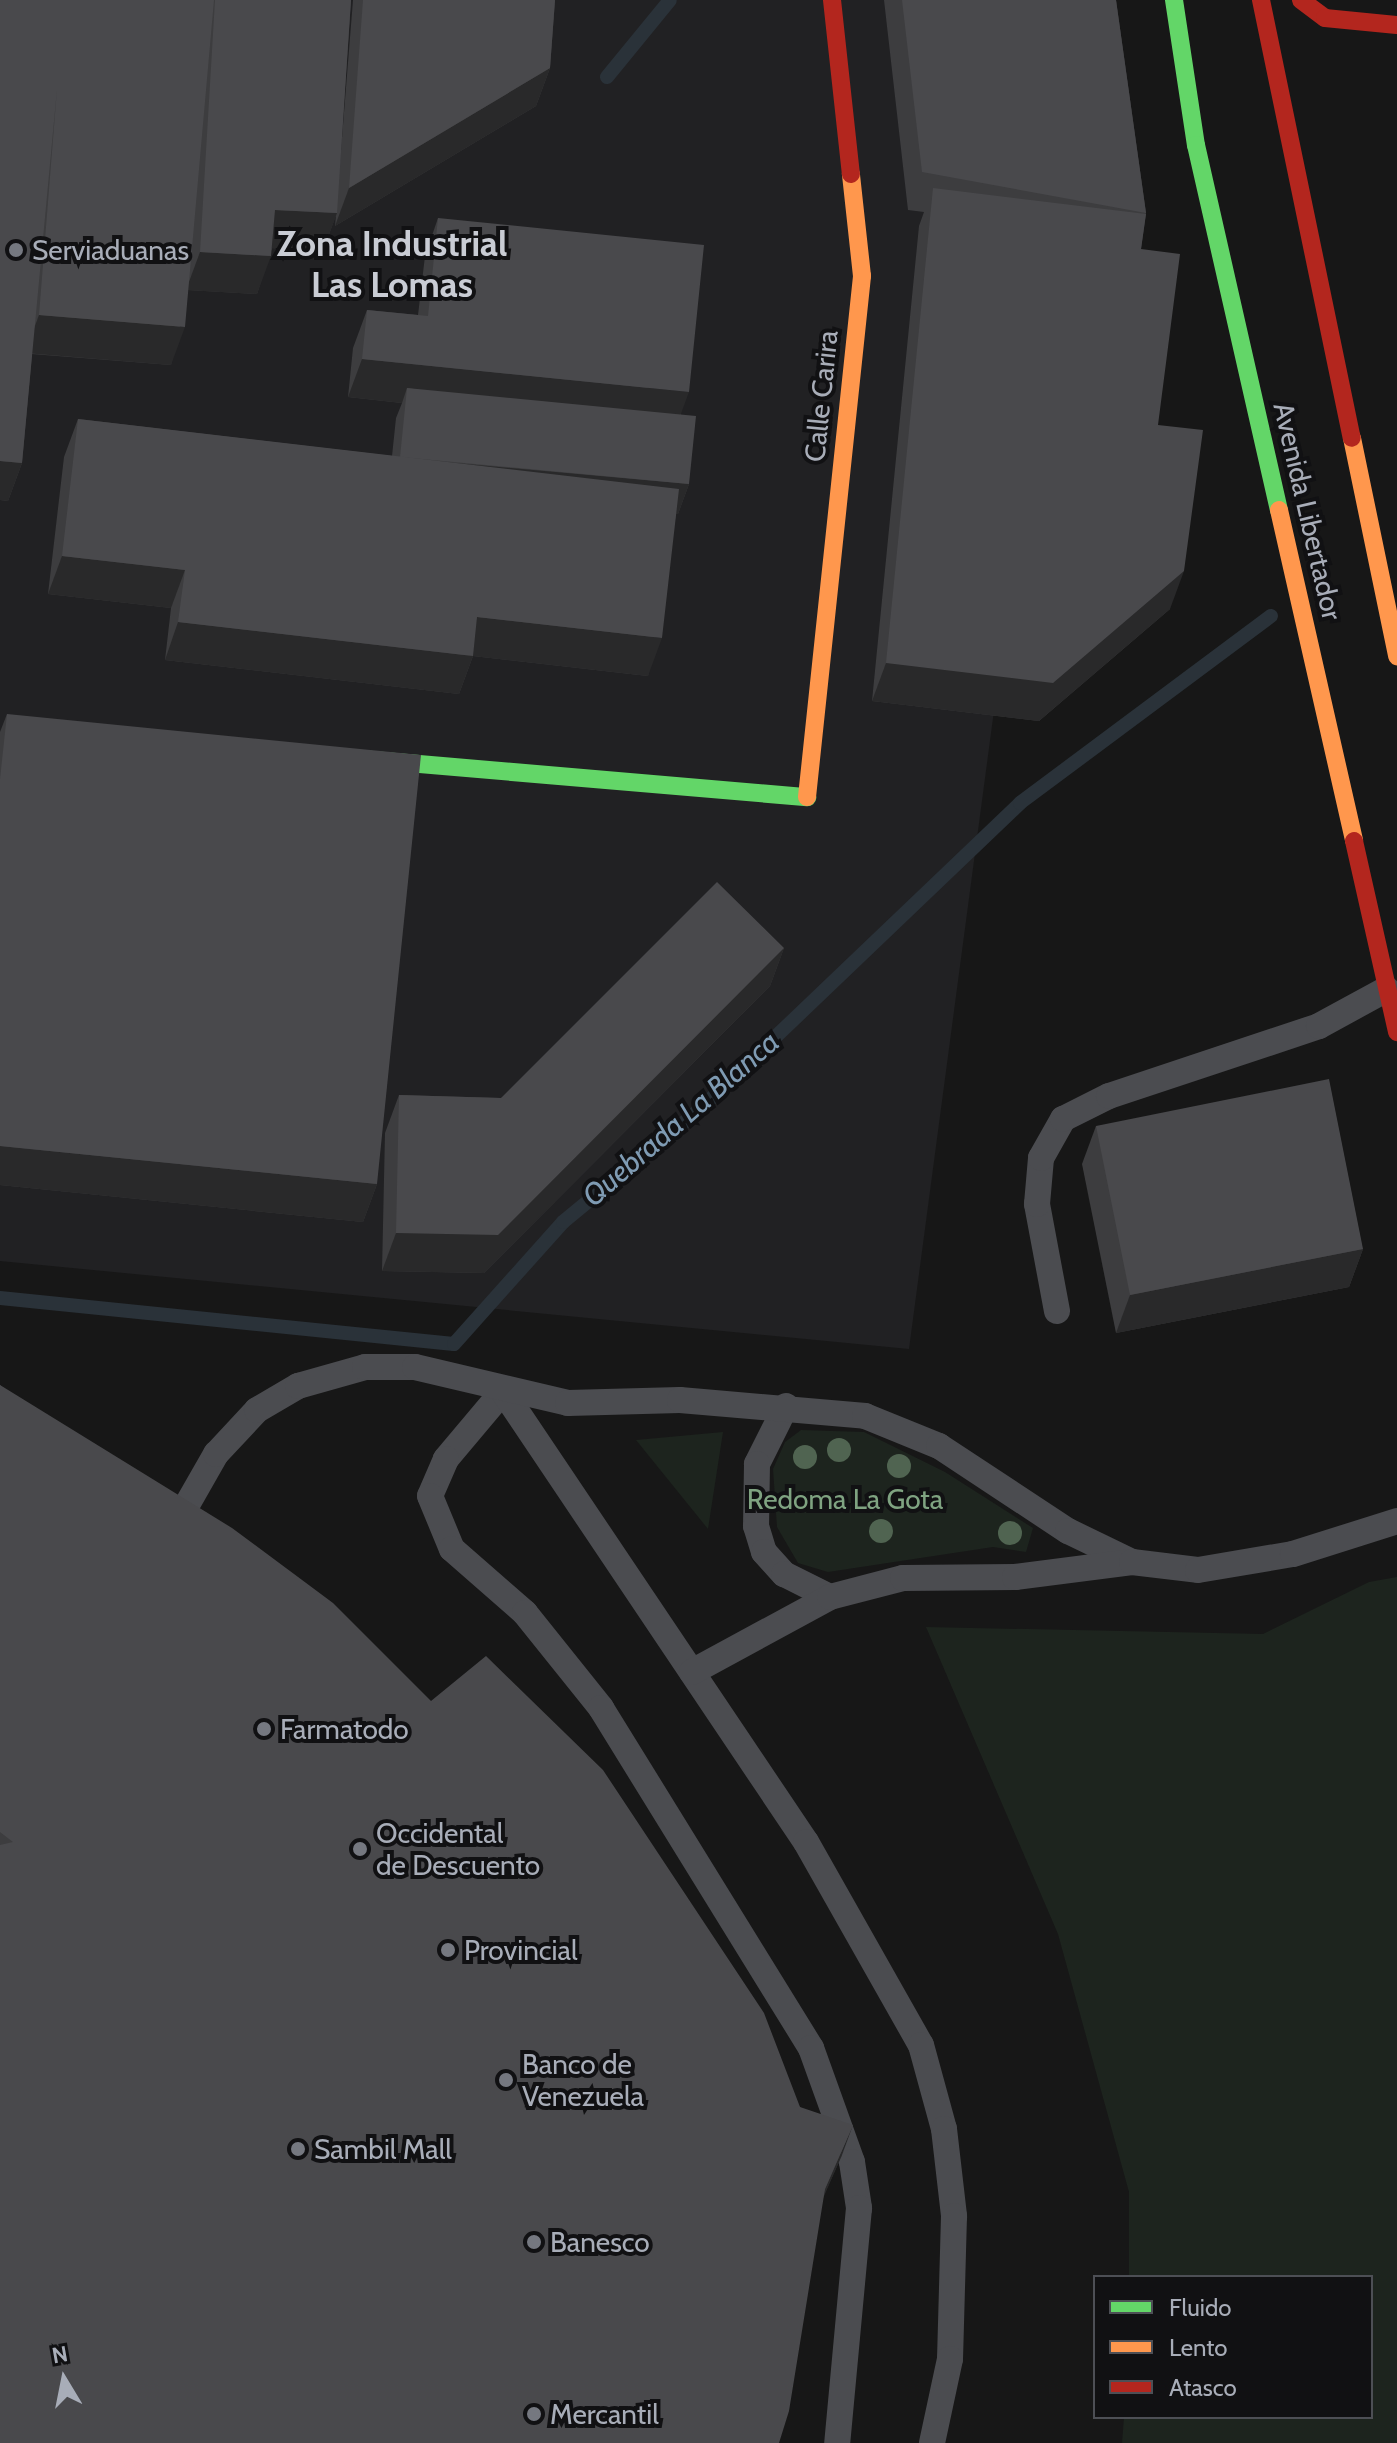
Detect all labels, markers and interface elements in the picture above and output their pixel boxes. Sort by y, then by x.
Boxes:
district label: Zona Industrial Las Lomas [277,221,507,306]
place label: Serviaduanas [32,233,189,267]
marker: Serviaduanas [7,241,25,259]
street label: Calle Carira [797,329,845,463]
street label: Avenida Libertador [1267,399,1349,623]
water label: Quebrada La Blanca [575,1024,787,1214]
park label: Redoma La Gota [747,1482,943,1516]
place label: Farmatodo [280,1712,409,1746]
marker: Farmatodo [255,1720,273,1738]
place label: Occidental de Descuento [376,1816,540,1882]
marker: Occidental de Descuento [351,1840,369,1858]
place label: Provincial [464,1933,577,1967]
marker: Provincial [439,1941,457,1959]
place label: Banco de Venezuela [522,2047,644,2113]
marker: Banco de Venezuela [497,2071,515,2089]
place label: Sambil Mall [314,2132,452,2166]
marker: Sambil Mall [289,2140,307,2158]
place label: Banesco [550,2225,650,2259]
marker: Banesco [525,2233,543,2251]
legend [1093,2275,1373,2419]
text: Fluido [1169,2293,1231,2322]
text: Lento [1169,2333,1228,2362]
north arrow [24,2339,104,2419]
text: N [50,2340,70,2370]
text: Atasco [1169,2373,1237,2402]
place label: Mercantil [550,2397,659,2431]
marker: Mercantil [525,2405,543,2423]

